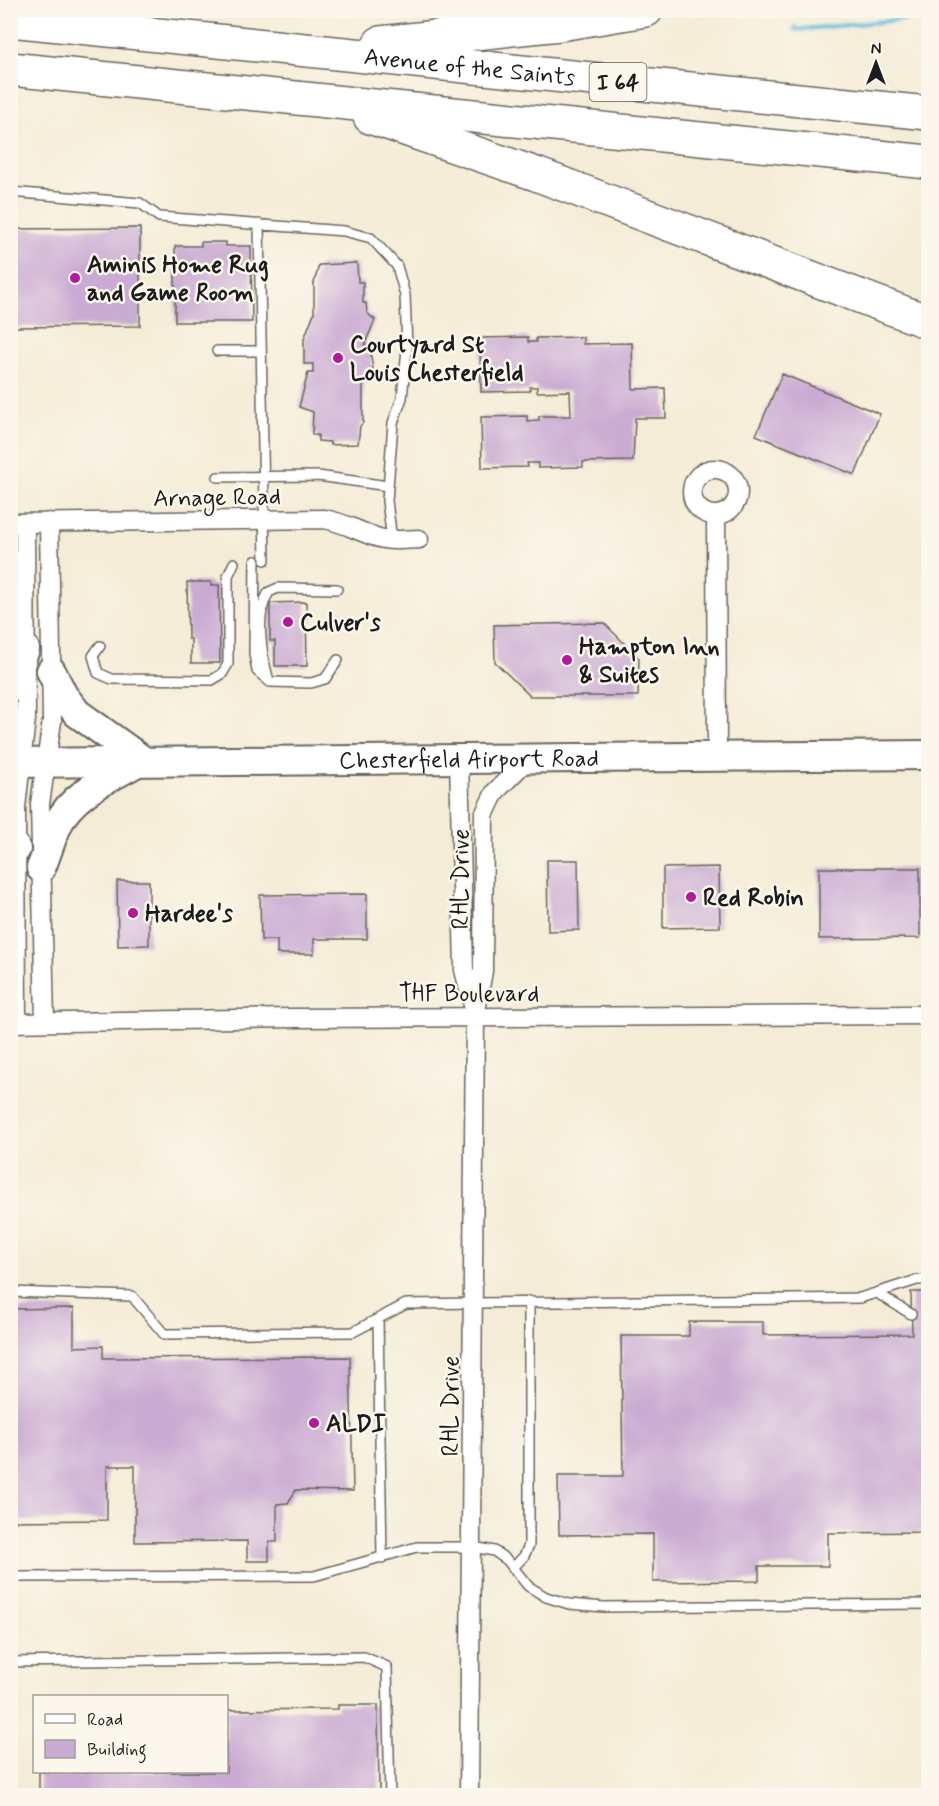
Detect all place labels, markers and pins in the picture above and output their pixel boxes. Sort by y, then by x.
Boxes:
place label: Aminis Home Rug and Game Room [87,250,269,309]
marker: Aminis Home Rug and Game Room [68,271,82,285]
place label: Courtyard St Louis Chesterfield [350,330,523,389]
marker: Courtyard St Louis Chesterfield [331,351,345,365]
place label: Culver's [300,608,381,639]
marker: Culver's [281,615,295,629]
place label: Hampton Inn & Suites [579,632,719,691]
marker: Hampton Inn & Suites [560,653,574,667]
place label: Red Robin [703,883,804,914]
marker: Red Robin [684,890,698,904]
place label: Hardee's [145,899,233,930]
marker: Hardee's [126,906,140,920]
place label: ALDI [326,1409,386,1440]
marker: ALDI [307,1416,321,1430]

